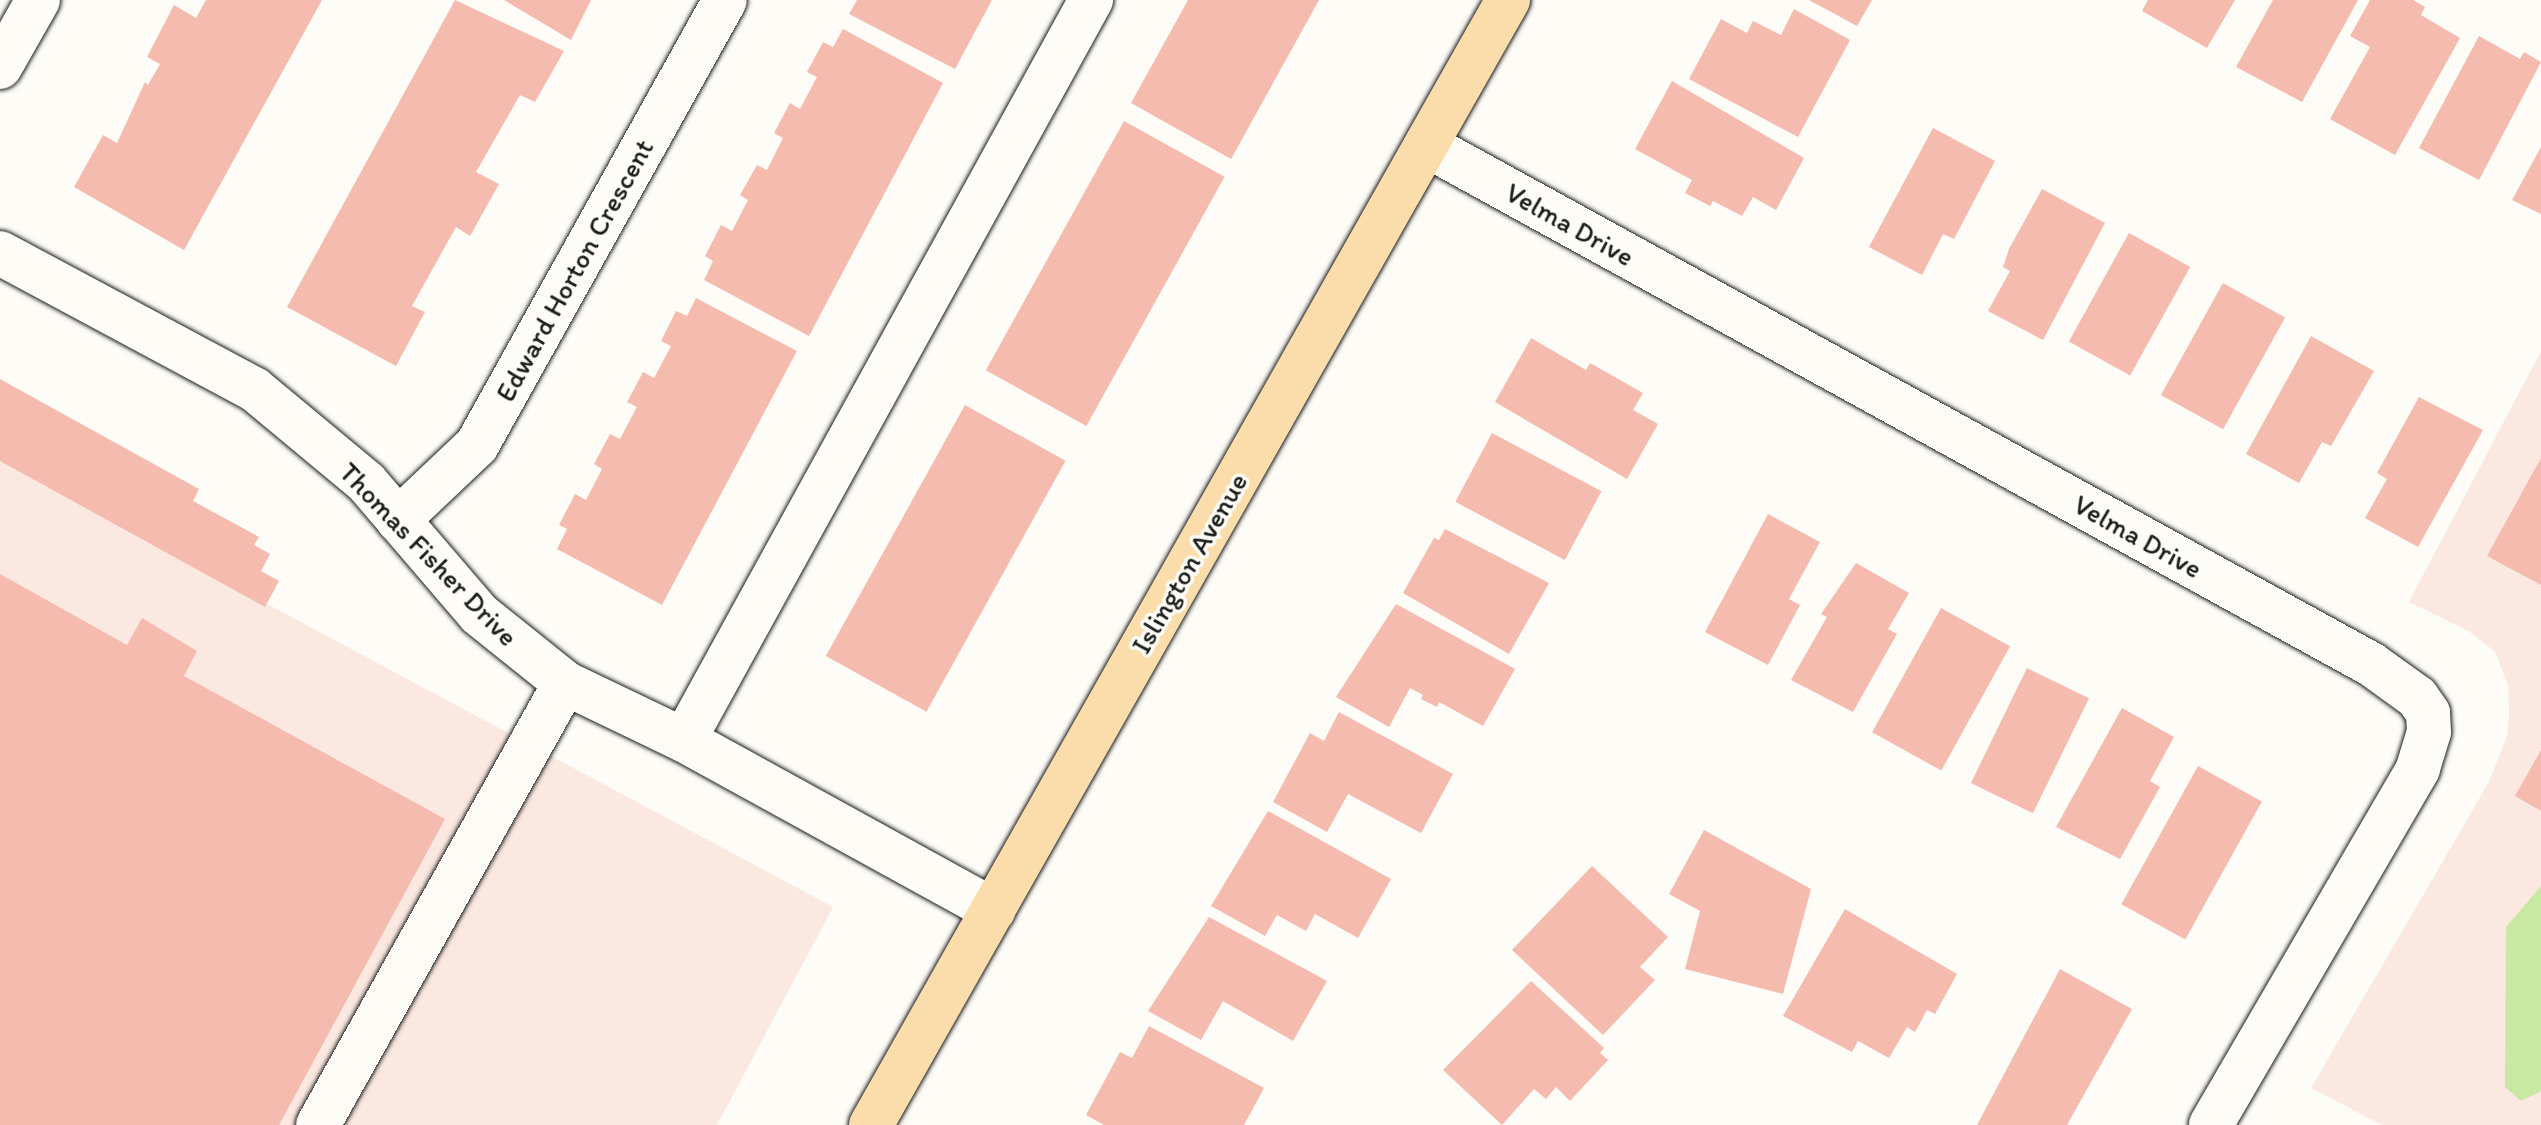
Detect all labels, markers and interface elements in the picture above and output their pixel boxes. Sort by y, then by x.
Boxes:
street label: Edward Horton Crescent [487,132,661,408]
street label: Velma Drive [1500,175,1640,273]
street label: Thomas Fisher Drive [333,455,525,653]
street label: Islington Avenue [1124,467,1254,659]
street label: Velma Drive [2068,487,2208,585]

